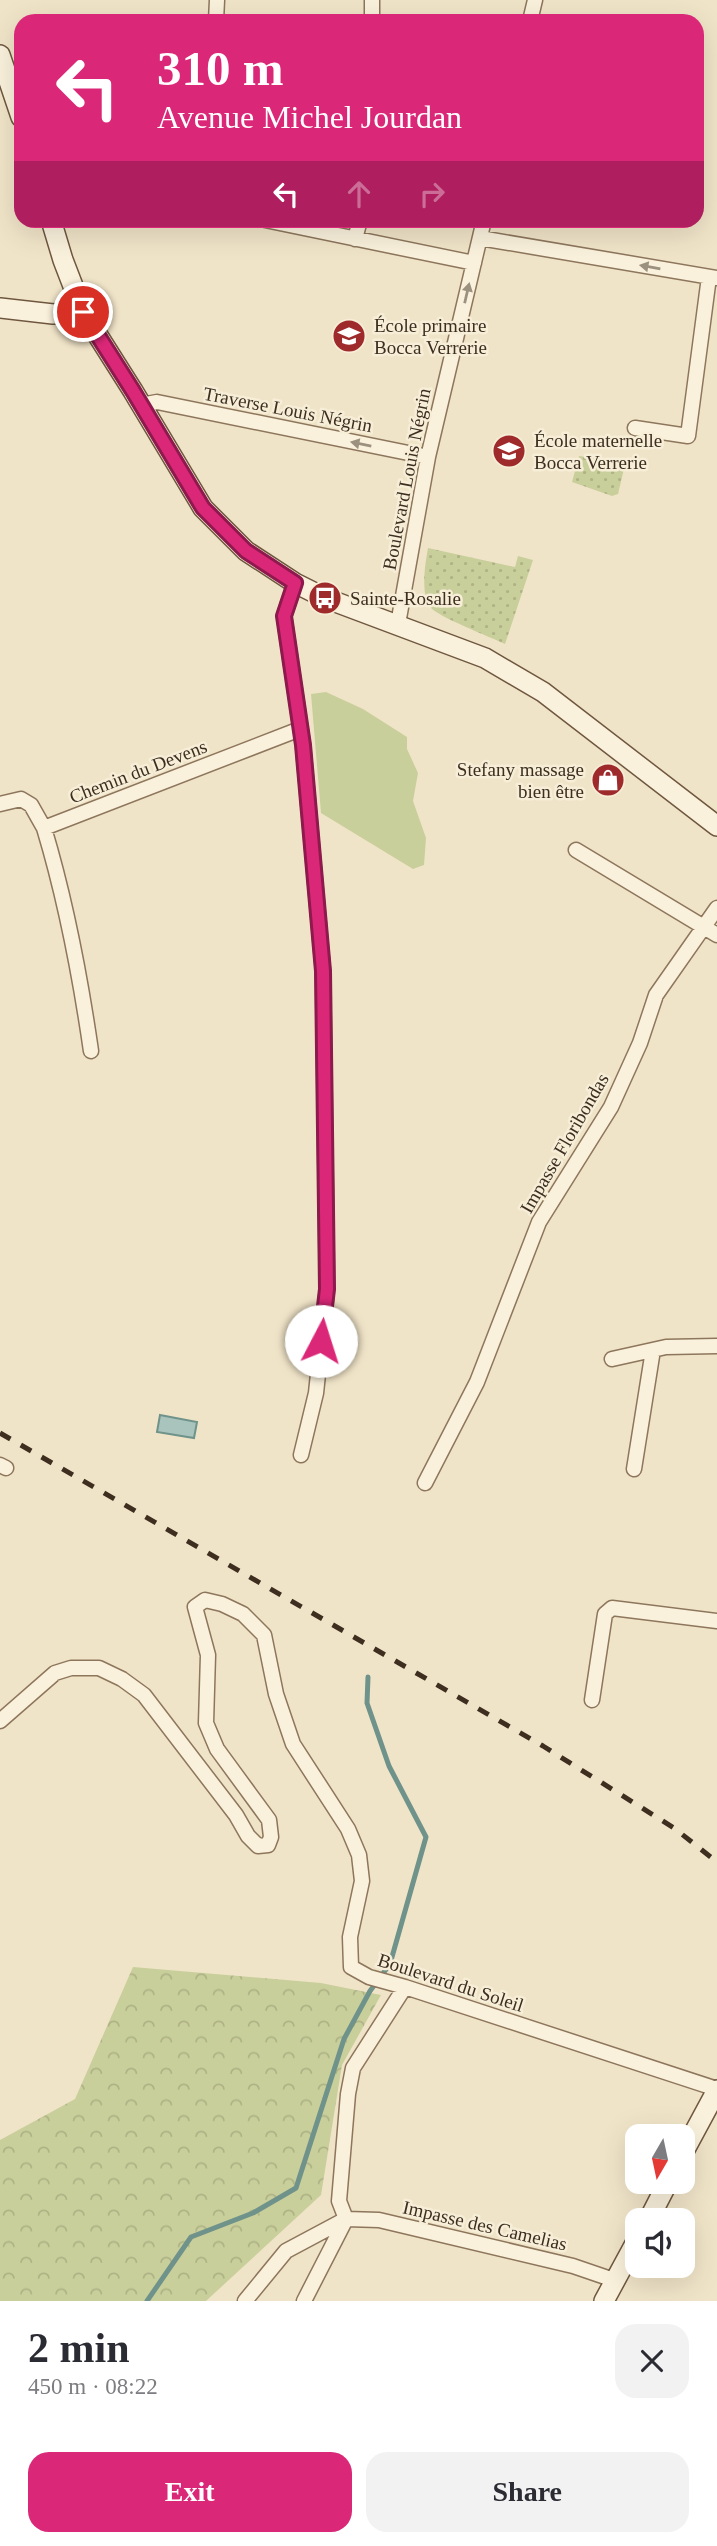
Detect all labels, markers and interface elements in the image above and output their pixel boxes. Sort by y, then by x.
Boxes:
text: 310 m [157,41,284,96]
icon: left [42,42,133,133]
text: Avenue Michel Jourdan [157,99,462,135]
icon: left [267,175,305,213]
icon: ahead [340,175,378,213]
icon: right [413,175,451,213]
one-way arrow [639,261,661,272]
pin [53,282,113,342]
one-way arrow [461,282,472,304]
icon: arrive [64,293,102,331]
place label: École primaire Bocca Verrerie [374,315,487,358]
school or university icon: École primaire Bocca Verrerie [330,317,368,355]
street label: Traverse Louis Négrin [202,383,374,436]
street label: Boulevard Louis Négrin [379,386,435,572]
place label: École maternelle Bocca Verrerie [534,430,662,473]
school or university icon: École maternelle Bocca Verrerie [490,432,528,470]
one-way arrow [350,438,372,449]
bus stop icon: Sainte-Rosalie [306,579,344,617]
place label: Sainte-Rosalie [350,588,461,609]
street label: Chemin du Devens [66,736,210,807]
place label: Stefany massage bien être [457,759,584,802]
shop icon: Stefany massage bien être [589,761,627,799]
street label: Impasse Floribondas [516,1070,613,1217]
position arrow [284,1304,358,1378]
street label: Boulevard du Soleil [375,1949,526,2016]
north arrow [625,2124,695,2194]
map controls [625,2124,695,2278]
street label: Impasse des Camelias [401,2196,569,2255]
button: sound [625,2208,695,2278]
button: close [615,2324,689,2398]
text: 2 min [28,2325,130,2371]
text: 450 m · 08:22 [28,2374,158,2399]
button: Exit [28,2452,352,2532]
button: Share [366,2452,689,2532]

